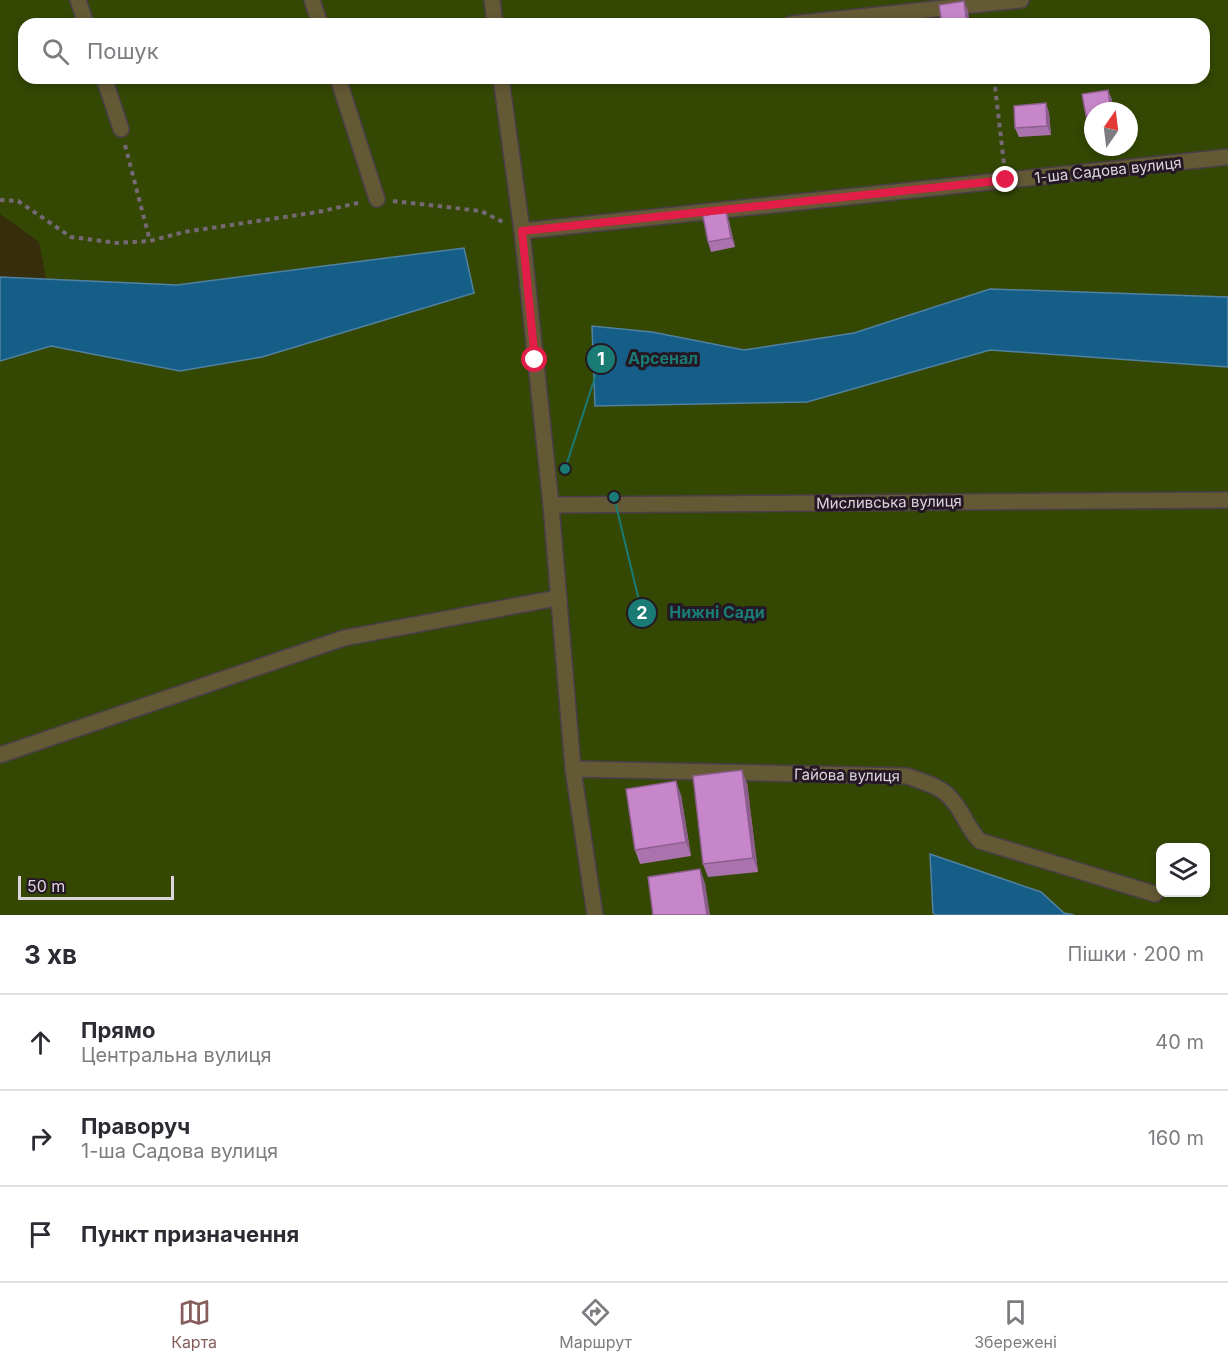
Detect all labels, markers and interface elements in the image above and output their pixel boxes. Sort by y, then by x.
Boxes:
search box [18,18,1210,84]
icon: search [39,35,72,68]
text: Пошук [87,38,159,64]
north arrow [1084,102,1138,156]
street label: 1-ша Садова вулиця [1033,153,1183,187]
route end [992,166,1018,192]
callout: Арсенал [586,342,710,376]
route start [521,346,547,372]
text: 1 [597,348,605,369]
text: Арсенал [628,348,698,368]
street label: Мисливська вулиця [816,491,962,513]
callout: Нижні Сади [627,596,776,630]
text: 2 [636,602,648,623]
text: Нижні Сади [669,602,765,622]
street label: Гайова вулиця [794,765,900,785]
map controls [1156,843,1210,897]
button: layers [1156,843,1210,897]
scale bar [18,873,174,900]
text: 50 m [27,876,65,896]
text: 3 хв [24,939,77,970]
text: Пішки · 200 m [1068,942,1204,966]
text: Прямо [81,1017,155,1043]
icon: ahead [24,1026,57,1059]
text: 40 m [1155,1030,1204,1054]
text: Центральна вулиця [81,1043,272,1067]
text: Праворуч [81,1113,190,1139]
icon: right [24,1122,57,1155]
text: 160 m [1148,1126,1204,1150]
text: 1-ша Садова вулиця [81,1139,278,1163]
icon: arrive [24,1218,57,1251]
text: Пункт призначення [81,1221,299,1247]
tab: Карта [171,1296,217,1352]
tab: Маршрут [559,1296,632,1352]
tab: Збережені [974,1296,1057,1352]

